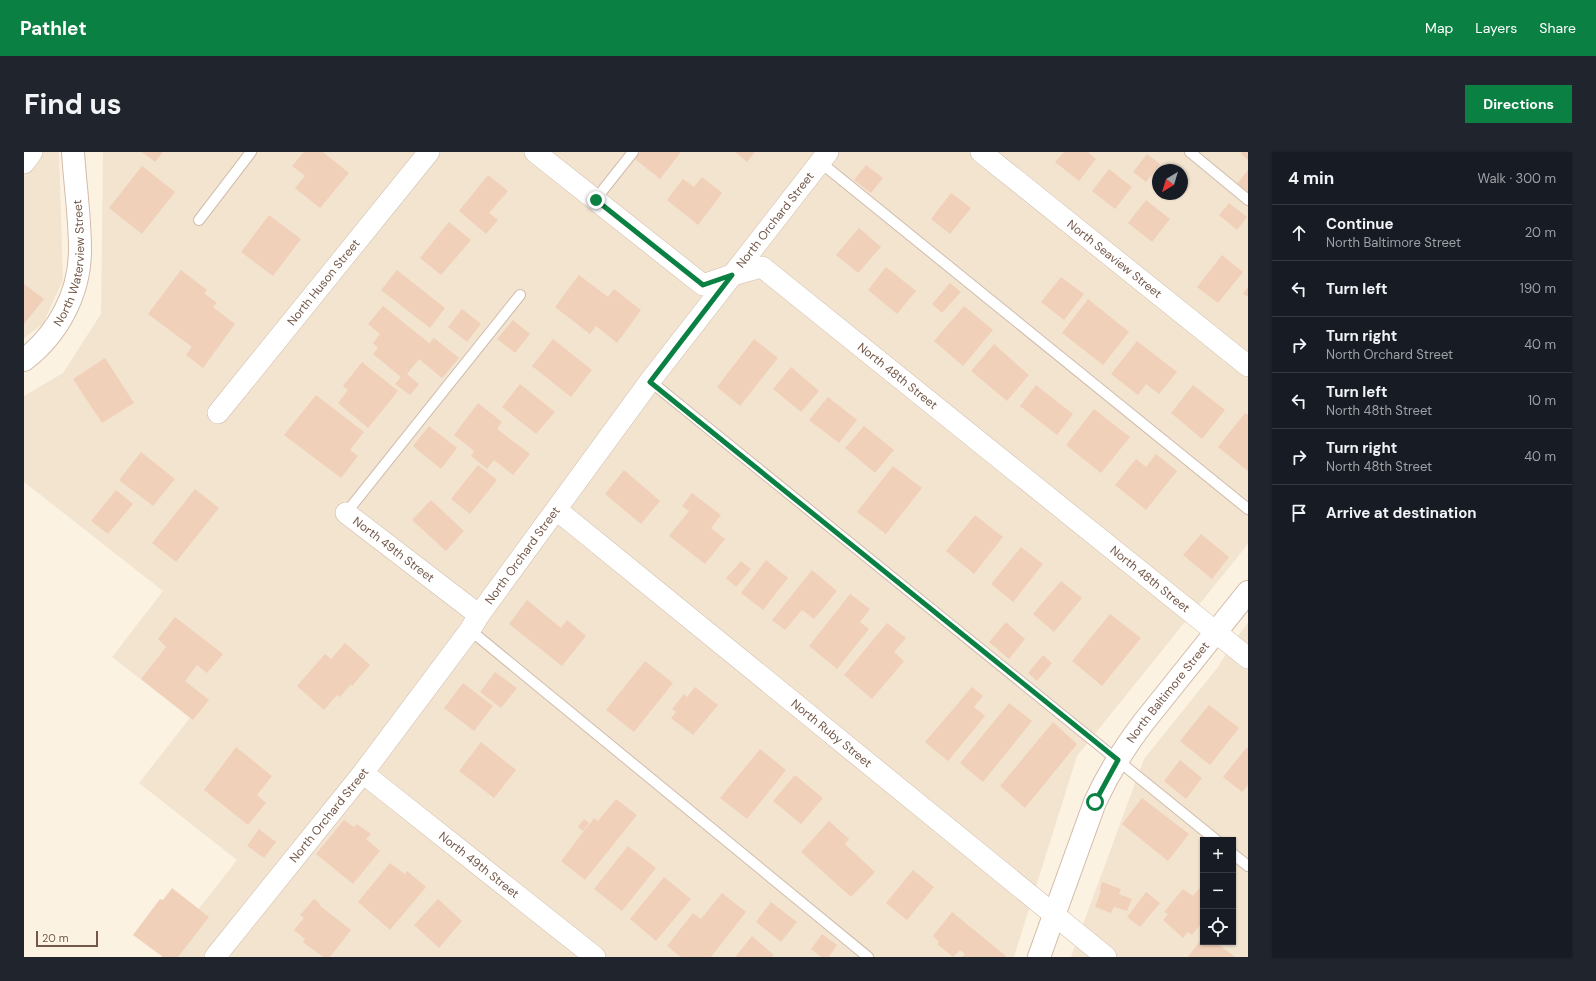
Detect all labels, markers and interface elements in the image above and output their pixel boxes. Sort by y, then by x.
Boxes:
text: Pathlet [20,16,87,41]
text: Map [1425,19,1453,37]
text: Layers [1475,19,1517,37]
text: Share [1539,19,1576,37]
button: Directions [1465,85,1572,123]
text: Find us [24,86,122,123]
north arrow [1152,164,1188,200]
text: 4 min [1288,167,1334,189]
street label: North Orchard Street [733,168,818,271]
text: Walk · 300 m [1478,170,1556,187]
route end [587,191,605,209]
street label: North Waterview Street [50,199,88,329]
text: Continue [1326,214,1394,234]
street label: North Seaview Street [1064,216,1165,302]
icon: ahead [1288,222,1310,244]
text: 20 m [1525,224,1556,241]
text: North Baltimore Street [1326,234,1461,251]
street label: North Huson Street [284,235,364,329]
icon: left [1288,278,1310,300]
text: Turn left [1326,279,1387,299]
text: 190 m [1520,280,1556,297]
text: Turn right [1326,326,1397,346]
icon: right [1288,334,1310,356]
text: 40 m [1524,336,1556,353]
street label: North 48th Street [854,339,941,413]
text: North Orchard Street [1326,346,1453,363]
text: Turn left [1326,382,1387,402]
icon: left [1288,390,1310,412]
text: 10 m [1528,392,1556,409]
text: North 48th Street [1326,402,1432,419]
text: Turn right [1326,438,1397,458]
icon: right [1288,446,1310,468]
text: 40 m [1524,448,1556,465]
text: North 48th Street [1326,458,1432,475]
icon: arrive [1288,502,1310,524]
street label: North Orchard Street [481,503,564,608]
text: Arrive at destination [1326,503,1477,523]
street label: North 49th Street [350,513,438,586]
street label: North 48th Street [1107,542,1194,616]
street label: North Baltimore Street [1123,638,1213,746]
street label: North Ruby Street [788,696,875,771]
street label: North Orchard Street [286,764,372,866]
route start [1086,793,1104,811]
street label: North 49th Street [435,828,523,902]
map controls [1200,837,1236,945]
button: + [1200,837,1236,873]
button: − [1200,873,1236,909]
button: locate [1200,909,1236,945]
scale bar [36,929,98,948]
text: 20 m [42,931,68,945]

